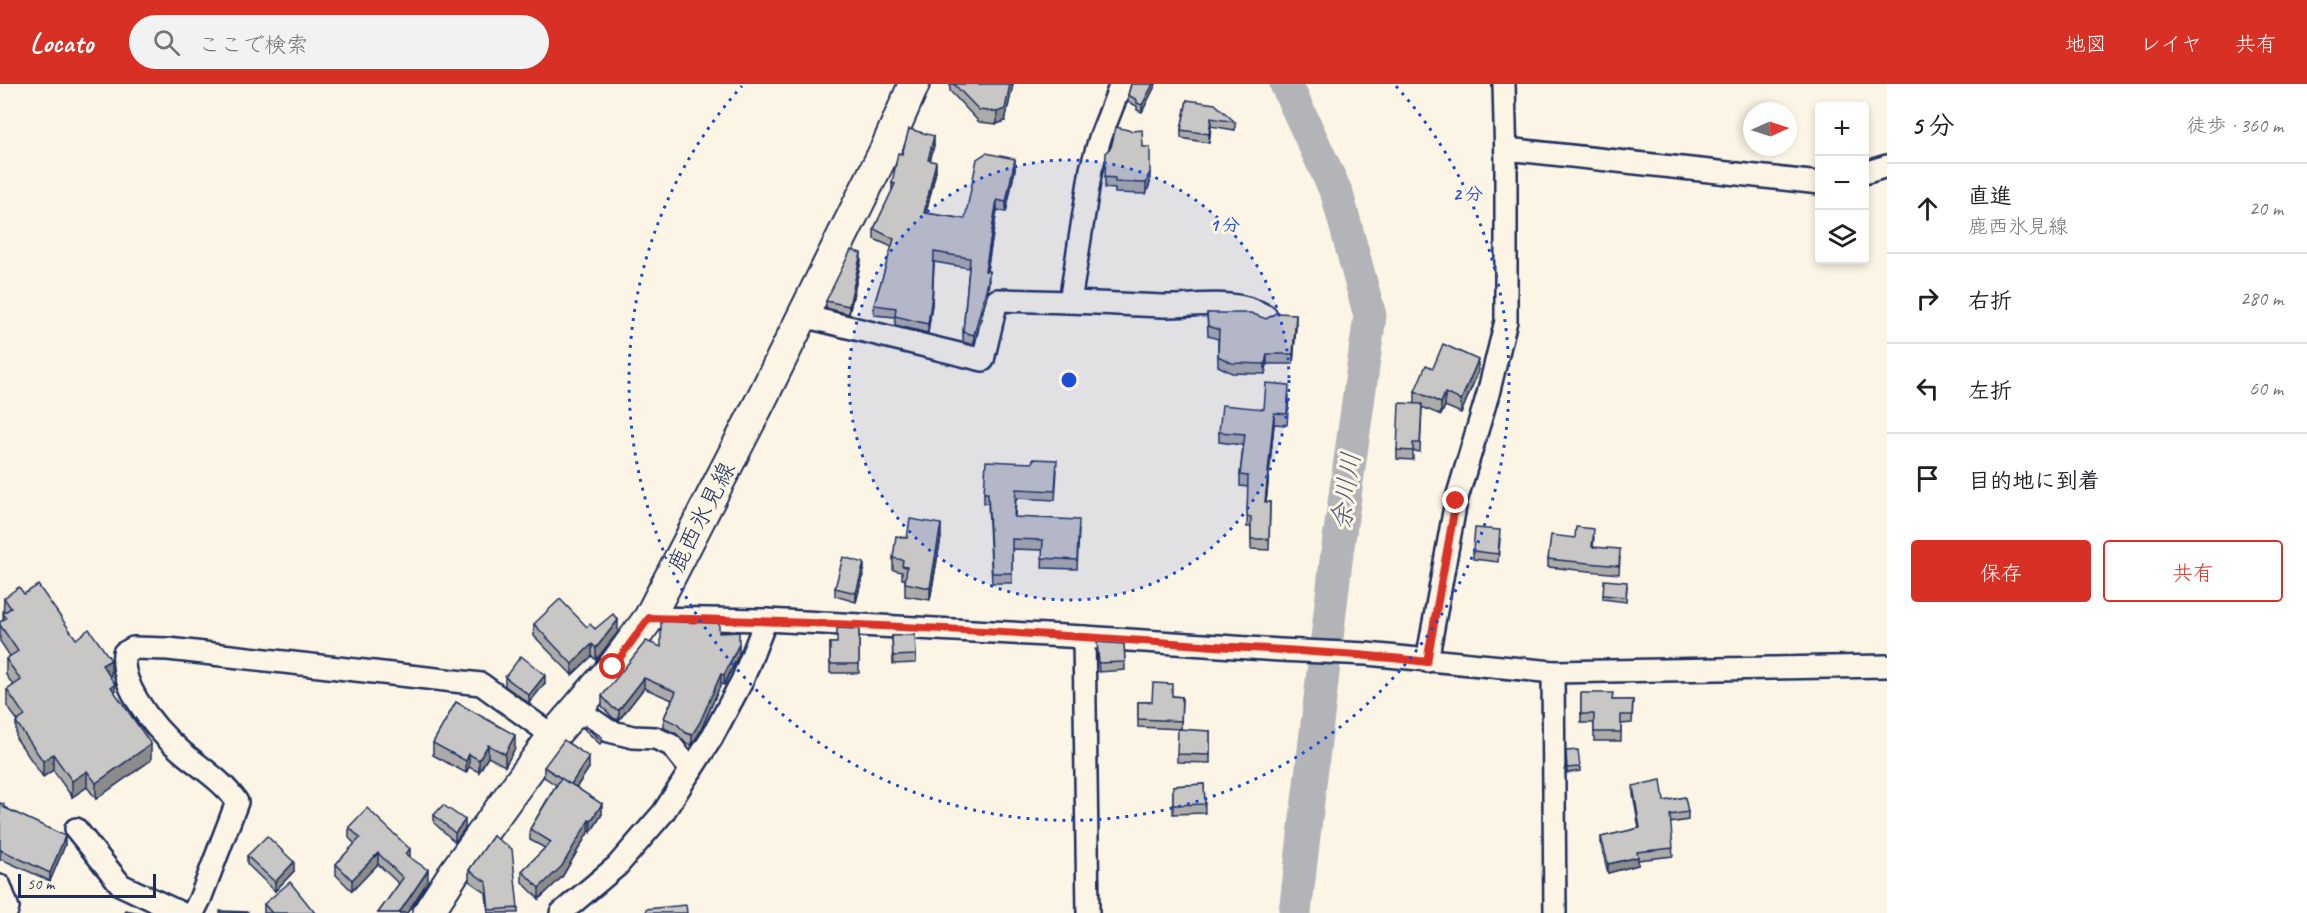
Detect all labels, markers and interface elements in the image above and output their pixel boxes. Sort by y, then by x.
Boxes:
search box [129,15,549,69]
text: Locato [30,25,93,60]
icon: search [150,26,183,59]
text: ここで検索 [198,31,308,59]
text: 地図 [2065,31,2107,57]
text: レイヤ [2140,31,2202,57]
text: 共有 [2235,31,2277,57]
north arrow [1743,102,1797,156]
map controls [1815,102,1869,264]
button: + [1815,102,1869,156]
text: 5 分 [1911,109,1955,142]
text: 徒歩 · 360 m [2187,113,2283,138]
button: − [1815,156,1869,210]
text: 直進 [1968,182,2012,210]
text: 2 分 [1453,183,1483,205]
icon: ahead [1911,192,1944,225]
text: 20 m [2249,196,2283,221]
button: layers [1815,210,1869,264]
text: 1 分 [1210,214,1240,236]
text: 鹿西氷見線 [1968,214,2068,239]
icon: right [1911,282,1944,315]
text: 280 m [2240,286,2283,311]
text: 右折 [1968,287,2012,315]
centre of rings [1059,370,1079,390]
icon: left [1911,372,1944,405]
text: 60 m [2249,376,2283,401]
text: 左折 [1968,377,2012,405]
water label: 余川川 [1324,450,1368,532]
street label: 鹿西氷見線 [660,457,742,577]
icon: arrive [1911,462,1944,495]
text: 目的地に到着 [1968,467,2100,495]
route end [1442,487,1468,513]
button: 保存 [1911,540,2091,602]
button: 共有 [2103,540,2283,602]
route start [599,653,625,679]
scale bar [18,871,156,898]
text: 50 m [27,874,54,894]

